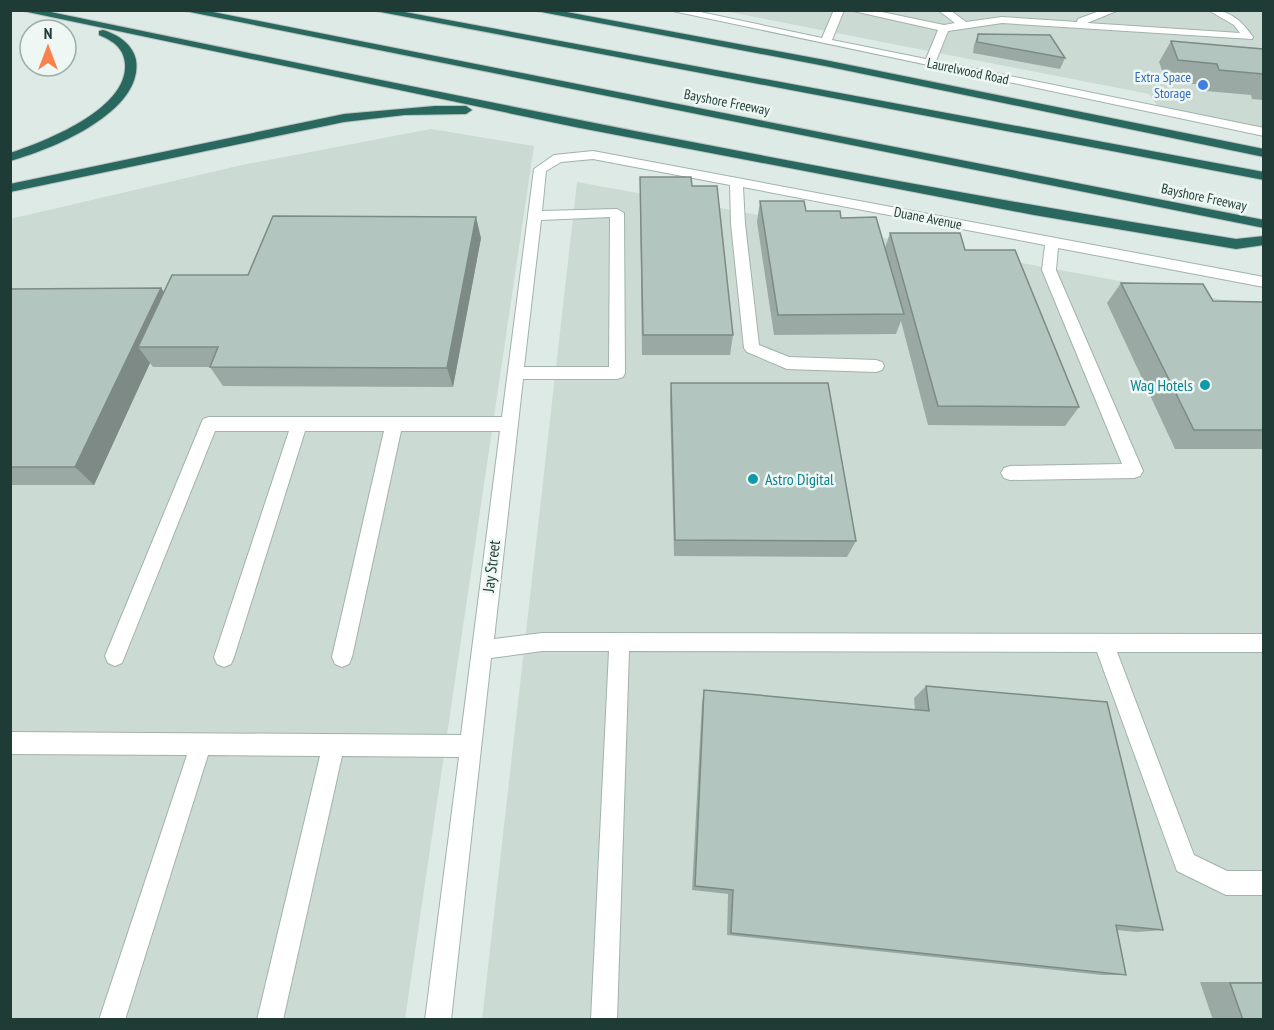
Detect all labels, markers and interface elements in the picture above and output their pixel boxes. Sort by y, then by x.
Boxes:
north arrow [18,18,78,78]
text: N [44,23,52,43]
street label: Laurelwood Road [925,54,1011,88]
place label: Extra Space Storage [1135,68,1191,102]
marker: Extra Space Storage [1196,78,1210,92]
street label: Bayshore Freeway [683,85,772,119]
street label: Bayshore Freeway [1160,179,1249,215]
street label: Duane Avenue [892,203,964,233]
place label: Wag Hotels [1131,375,1193,395]
marker: Wag Hotels [1198,378,1212,392]
place label: Astro Digital [765,469,834,489]
marker: Astro Digital [746,472,760,486]
street label: Jay Street [478,538,504,594]

